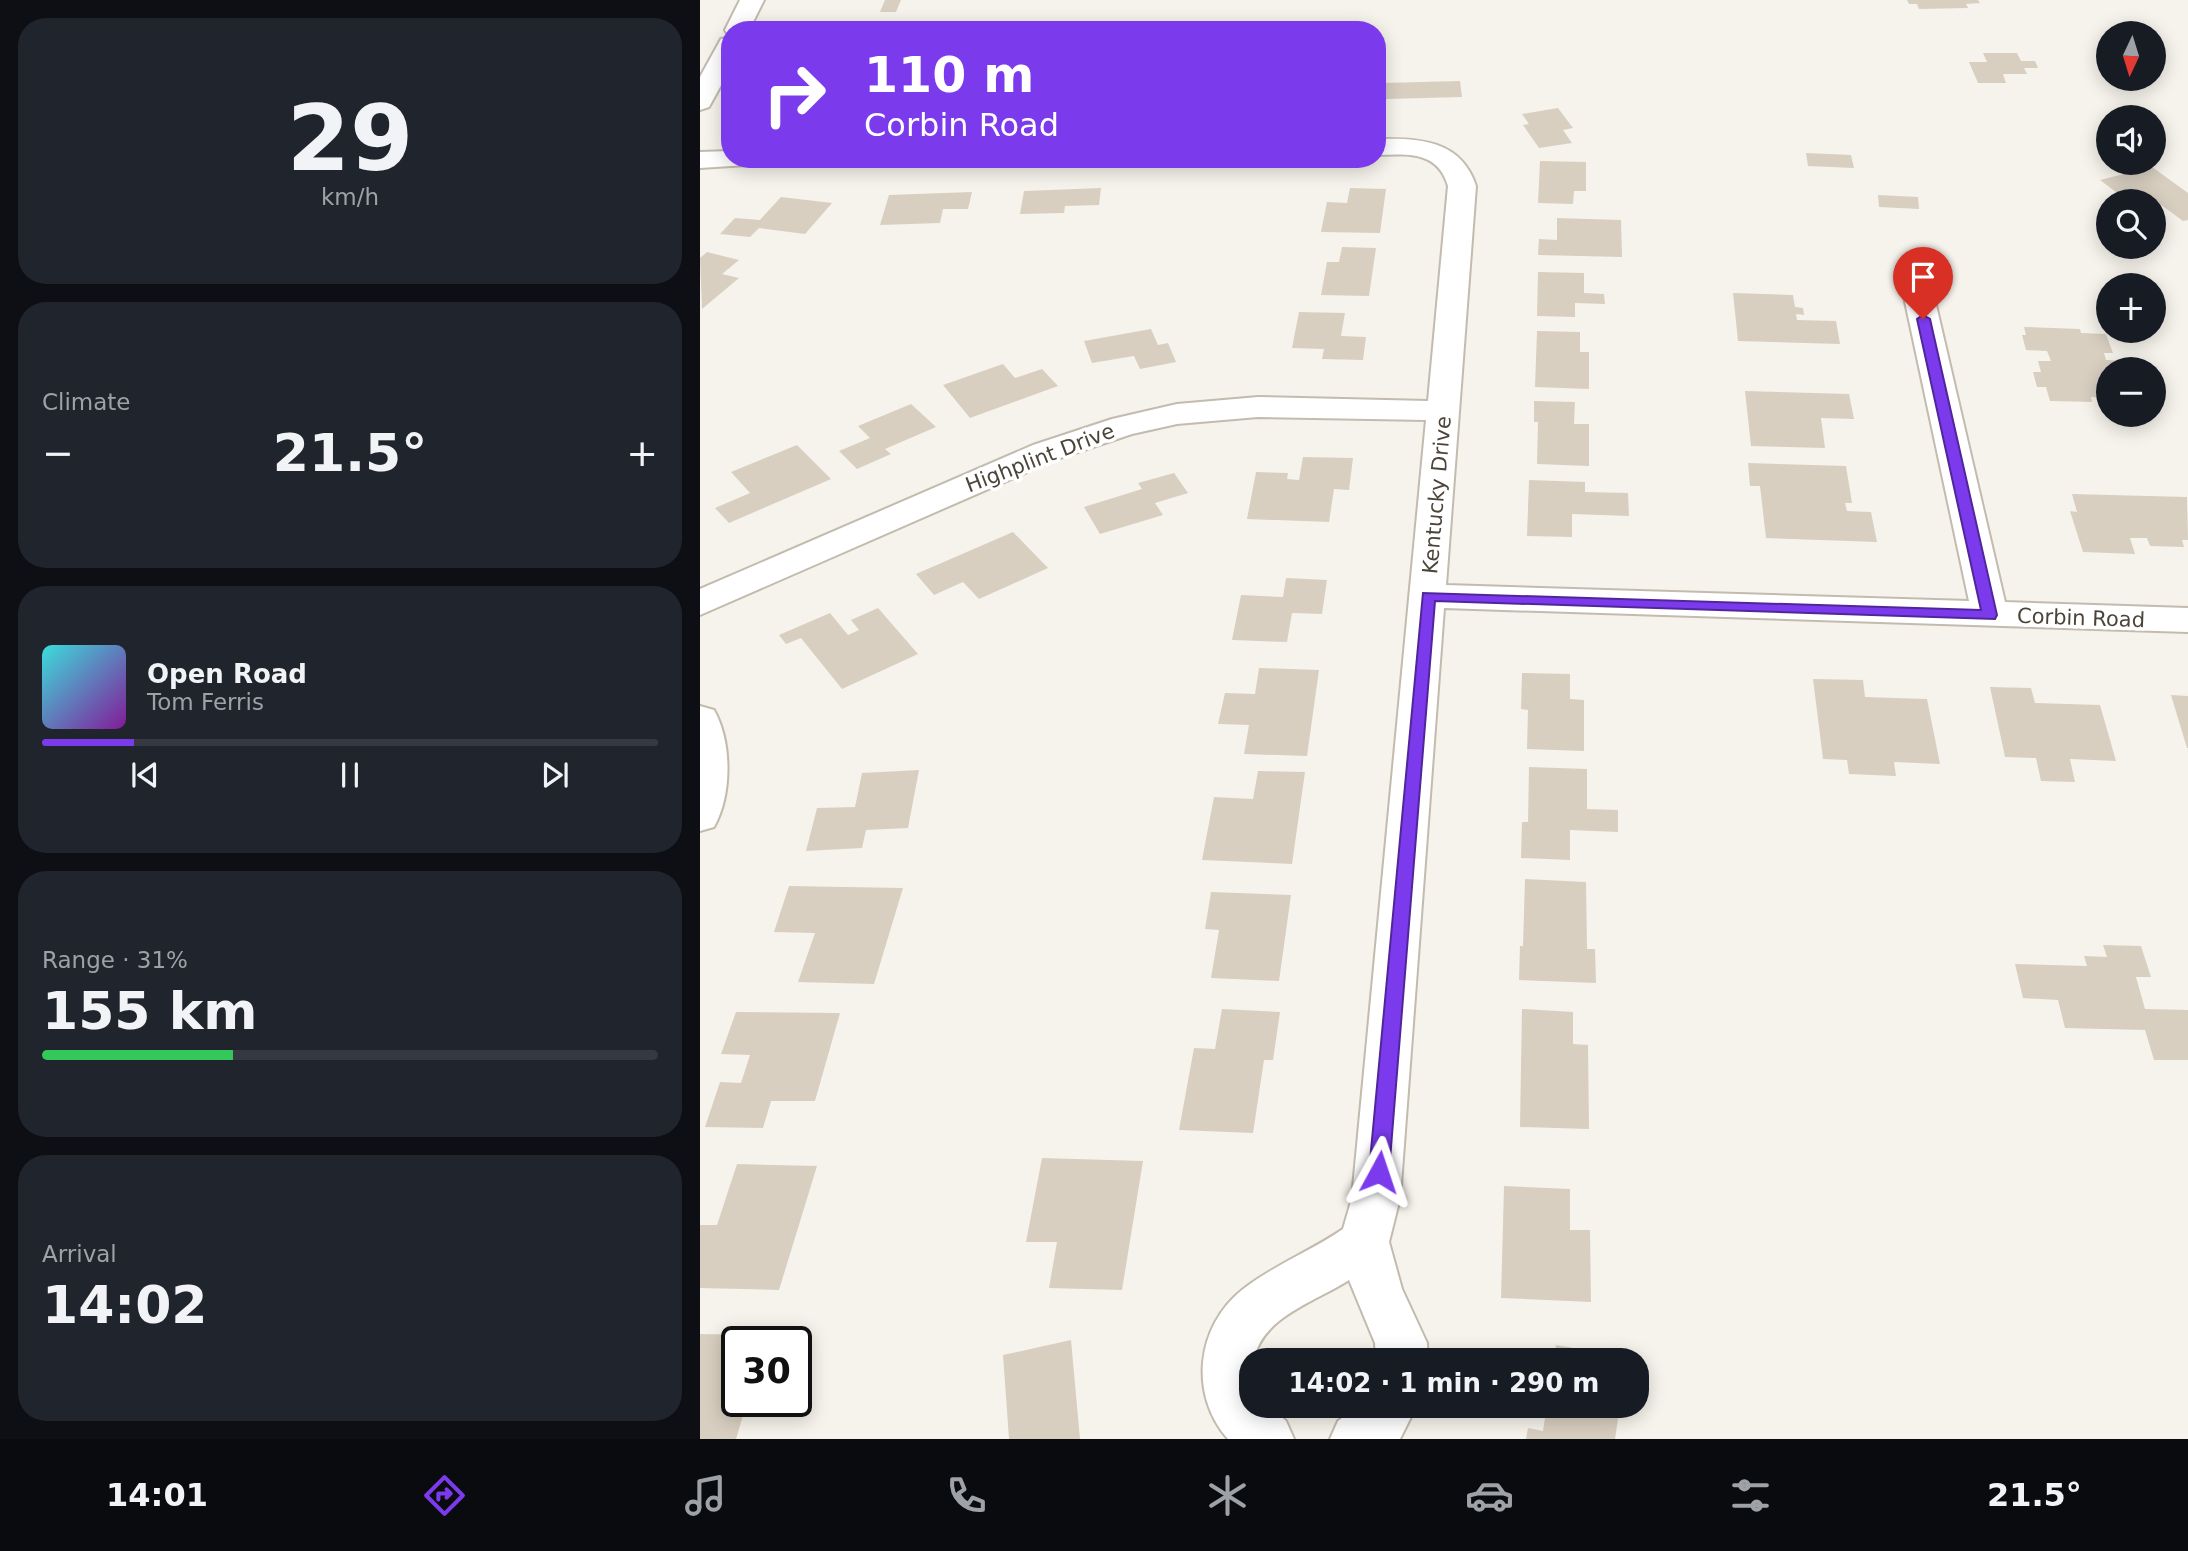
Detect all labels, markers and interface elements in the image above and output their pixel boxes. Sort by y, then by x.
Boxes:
north arrow [2096,21,2166,91]
map controls [2096,21,2166,427]
text: 110 m [864,47,1034,104]
icon: right [749,49,840,140]
text: 29 [287,86,413,191]
button: sound [2096,105,2166,175]
text: Corbin Road [864,106,1059,144]
text: km/h [321,184,379,210]
button: search [2096,189,2166,259]
pin [1893,247,1953,319]
icon: arrive [1904,258,1942,296]
button: + [2096,273,2166,343]
button: − [2096,357,2166,427]
text: Climate [42,389,131,415]
street label: Kentucky Drive [1418,415,1456,575]
street label: Highplint Drive [962,419,1118,497]
text: 21.5° [273,423,427,483]
text: − [42,431,74,475]
text: + [626,431,658,475]
street label: Corbin Road [2017,604,2145,632]
text: Open Road [147,659,307,689]
text: Tom Ferris [147,689,264,715]
icon: previous [126,756,164,794]
icon: pause [331,756,369,794]
icon: next [536,756,574,794]
text: Range · 31% [42,947,188,973]
text: 155 km [42,981,257,1041]
position arrow [1342,1135,1416,1209]
text: Arrival [42,1241,117,1267]
text: 14:02 [42,1275,208,1335]
speed limit sign: 30 [721,1326,812,1417]
text: 14:02 · 1 min · 290 m [1289,1368,1599,1398]
icon: directions [420,1471,469,1520]
icon: music [681,1471,730,1520]
icon: phone [942,1471,991,1520]
icon: climate [1203,1471,1252,1520]
icon: car [1465,1471,1514,1520]
icon: filters [1726,1471,1775,1520]
text: 14:01 [106,1476,208,1514]
text: 21.5° [1987,1476,2082,1514]

